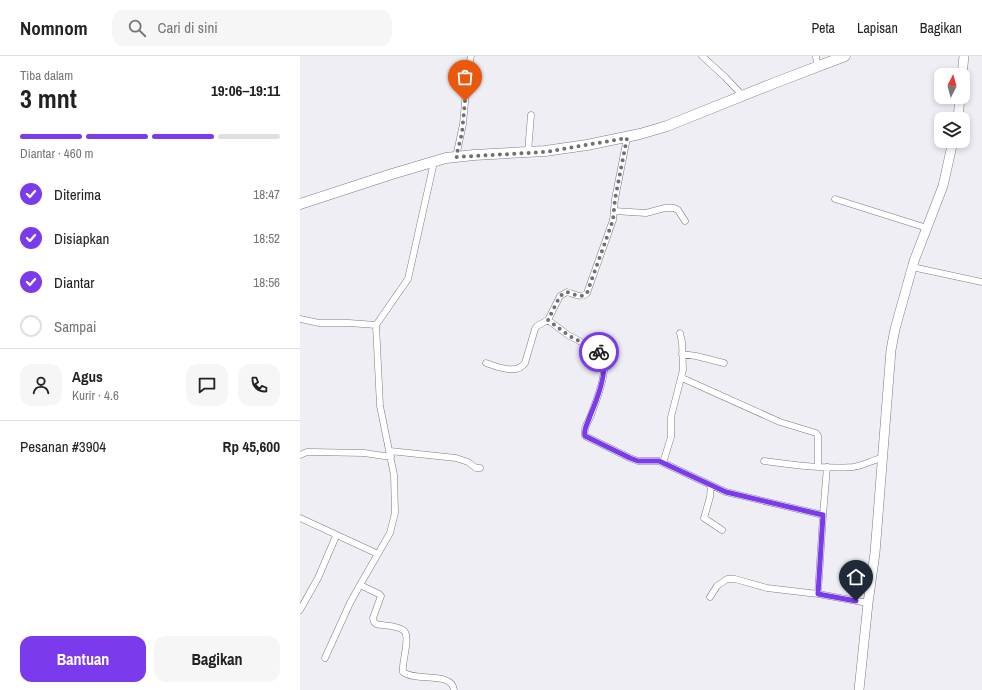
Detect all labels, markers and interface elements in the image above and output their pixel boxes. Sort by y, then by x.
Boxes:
search box [112,10,392,46]
text: Nomnom [20,15,88,41]
icon: search [126,17,148,39]
text: Cari di sini [158,17,218,38]
text: Peta [811,19,835,37]
text: Lapisan [857,19,898,37]
text: Bagikan [920,19,962,37]
pin [448,60,482,101]
icon: bag [454,66,476,88]
text: Tiba dalam [20,67,73,84]
north arrow [934,68,970,104]
map controls [934,68,970,148]
text: 19:06–19:11 [211,80,280,101]
text: 3 mnt [20,81,77,116]
button: layers [934,112,970,148]
text: Diantar · 460 m [20,145,93,162]
icon: check [20,183,42,205]
text: Diterima [54,184,101,205]
text: 18:47 [253,186,280,203]
icon: check [20,227,42,249]
text: Disiapkan [54,228,109,249]
text: 18:52 [253,230,280,247]
icon: check [20,271,42,293]
text: Diantar [54,272,94,293]
text: 18:56 [253,274,280,291]
text: Sampai [54,316,96,337]
courier [579,332,619,372]
icon: bike [588,341,610,363]
button: person [20,364,62,406]
button: chat [186,364,228,406]
button: phone [238,364,280,406]
text: Agus [72,366,103,387]
text: Kurir · 4.6 [72,387,119,404]
text: Pesanan #3904 [20,436,106,457]
text: Rp 45,600 [223,436,280,457]
pin [839,560,873,601]
icon: home [845,566,867,588]
button: Bantuan [20,636,146,682]
button: Bagikan [154,636,280,682]

